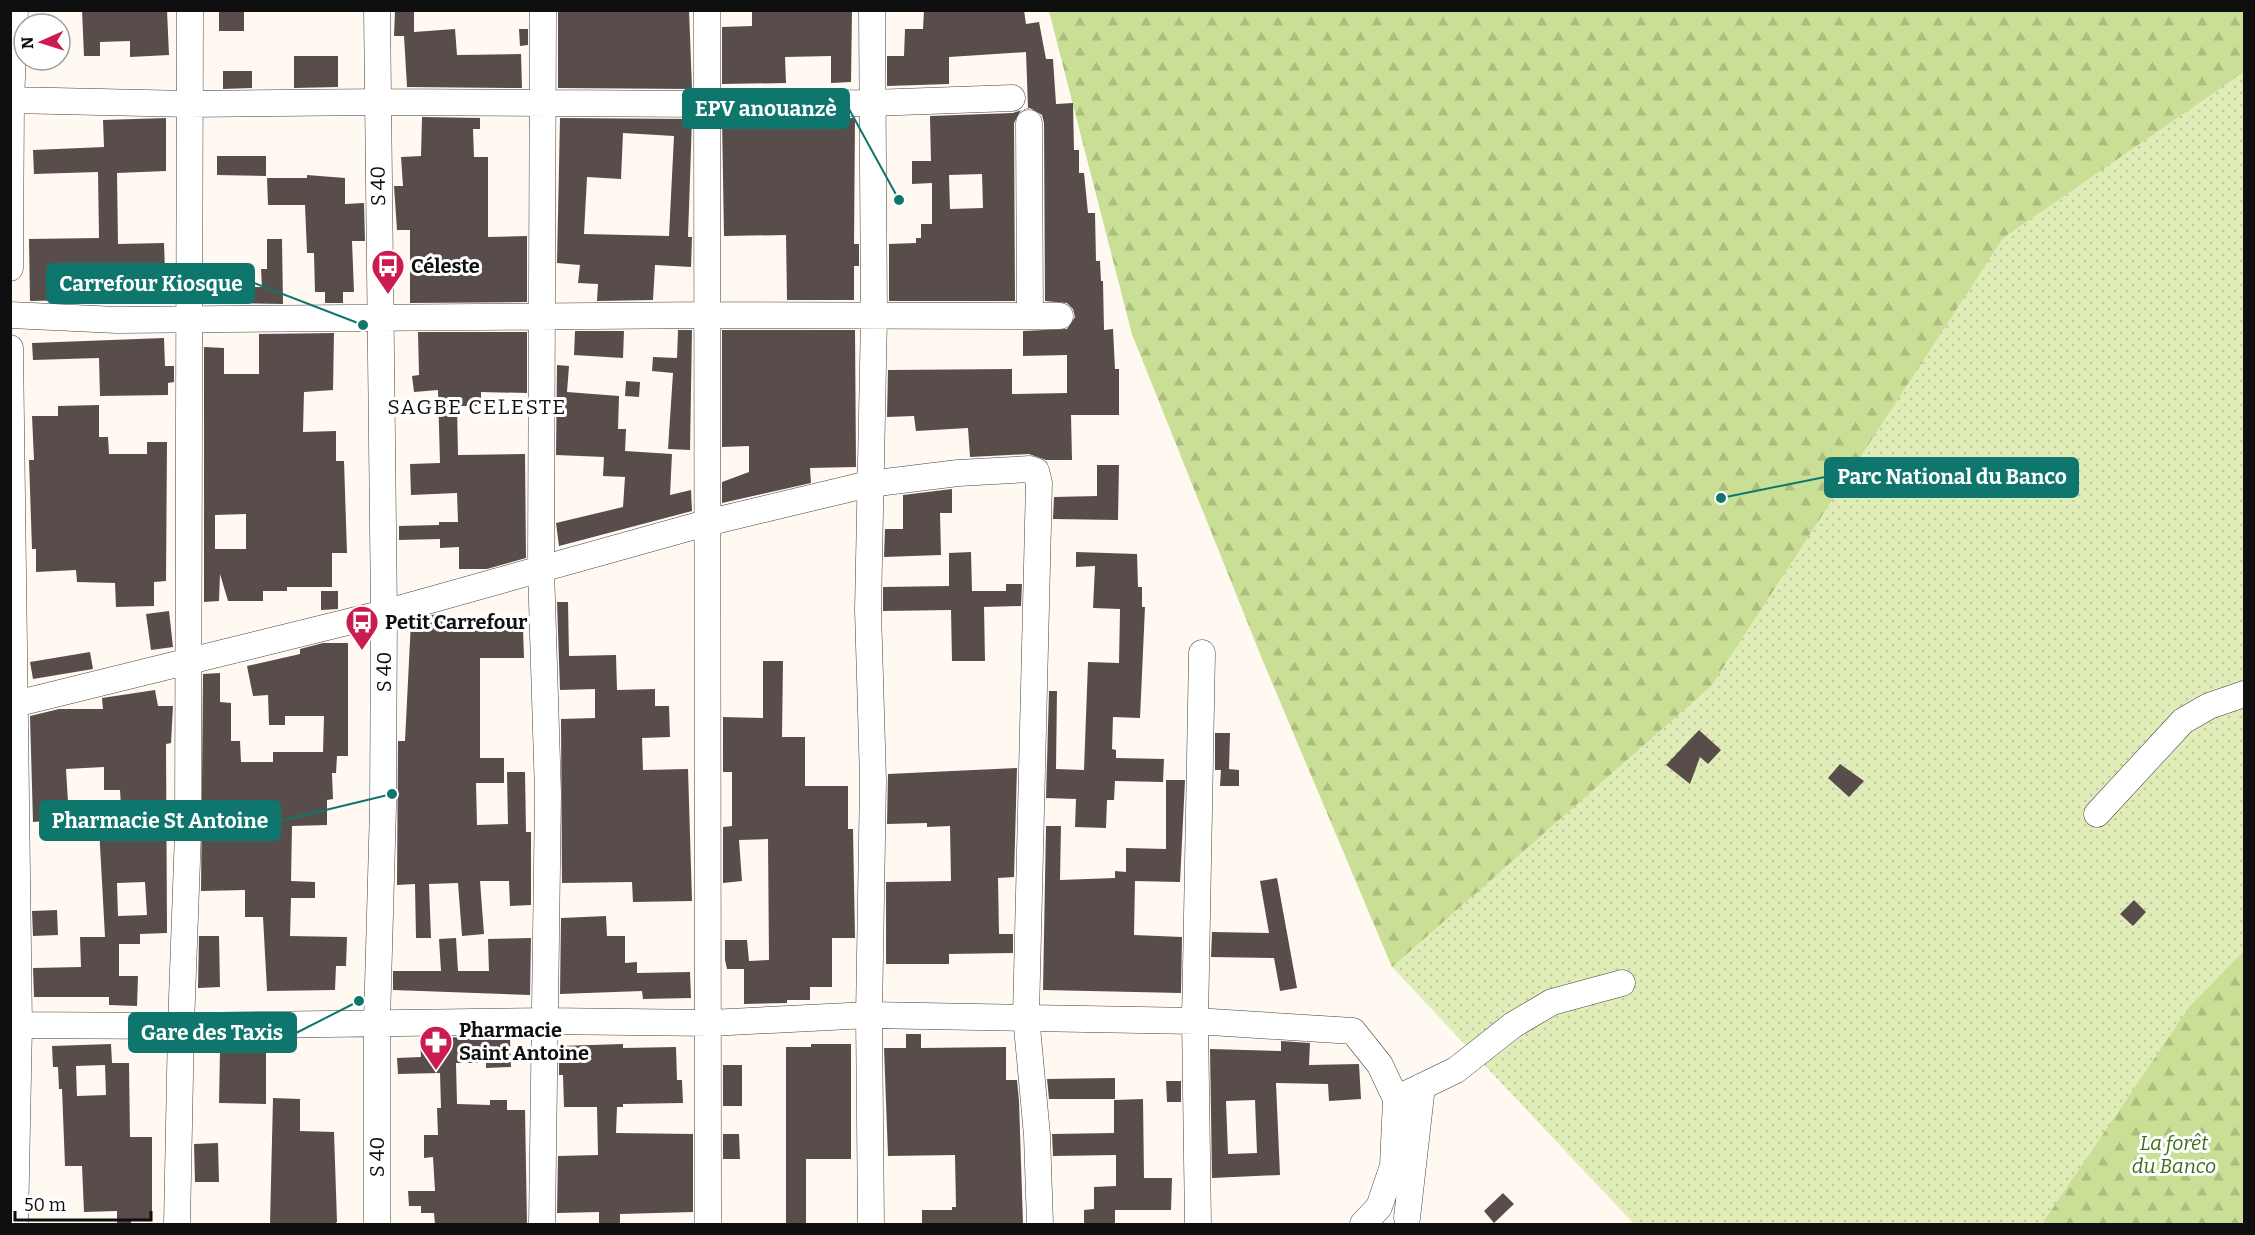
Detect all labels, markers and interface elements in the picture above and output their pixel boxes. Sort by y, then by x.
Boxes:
north arrow [12,12,72,72]
text: N [18,36,37,49]
callout: EPV anouanzè [683,89,849,128]
text: EPV anouanzè [695,96,837,122]
street label: S 40 [366,166,390,206]
bus stop icon: Céleste [370,248,406,295]
place label: Céleste [411,254,480,278]
callout: Carrefour Kiosque [47,264,254,303]
text: Carrefour Kiosque [59,271,243,297]
district label: SAGBE CELESTE [387,394,567,420]
callout: Parc National du Banco [1825,458,2078,497]
text: Parc National du Banco [1837,464,2067,490]
bus stop icon: Petit Carrefour [344,604,380,651]
place label: Petit Carrefour [385,610,528,634]
street label: S 40 [372,652,396,692]
callout: Pharmacie St Antoine [40,801,280,840]
text: Pharmacie St Antoine [52,808,268,834]
callout: Gare des Taxis [129,1013,296,1052]
place label: Pharmacie Saint Antoine [459,1018,589,1065]
text: Gare des Taxis [141,1020,283,1046]
pharmacy icon: Pharmacie Saint Antoine [418,1024,454,1071]
park label: La forêt du Banco [2132,1131,2216,1178]
street label: S 40 [365,1137,389,1177]
scale bar [15,1184,152,1222]
text: 50 m [24,1194,66,1216]

